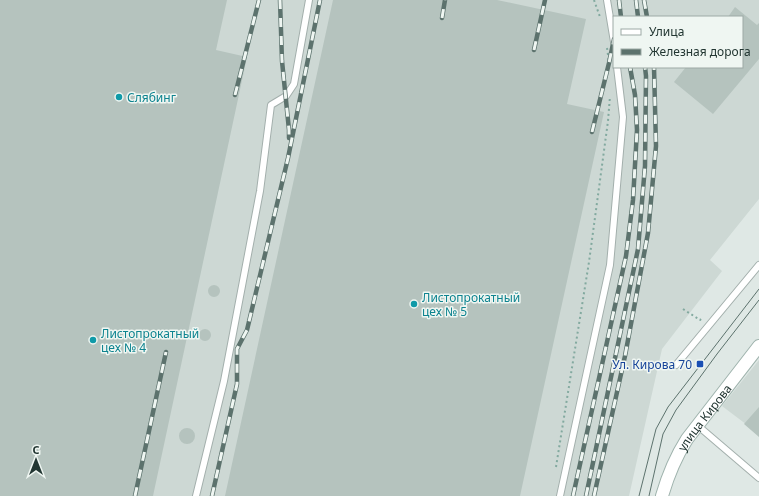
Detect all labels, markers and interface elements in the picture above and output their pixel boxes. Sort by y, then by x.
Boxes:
legend [613,16,743,68]
text: Улица [649,23,684,40]
text: Железная дорога [649,43,751,60]
place label: Слябинг [127,89,176,106]
marker: Слябинг [114,92,124,102]
place label: Листопрокатный цех № 5 [422,289,520,320]
marker: Листопрокатный цех № 5 [409,299,419,309]
place label: Листопрокатный цех № 4 [101,325,199,356]
marker: Листопрокатный цех № 4 [88,335,98,345]
place label: Ул. Кирова 70 [612,356,692,373]
marker: Ул. Кирова 70 [695,359,705,369]
street label: улица Кирова [673,380,735,454]
north arrow [16,440,56,480]
text: С [32,442,40,457]

